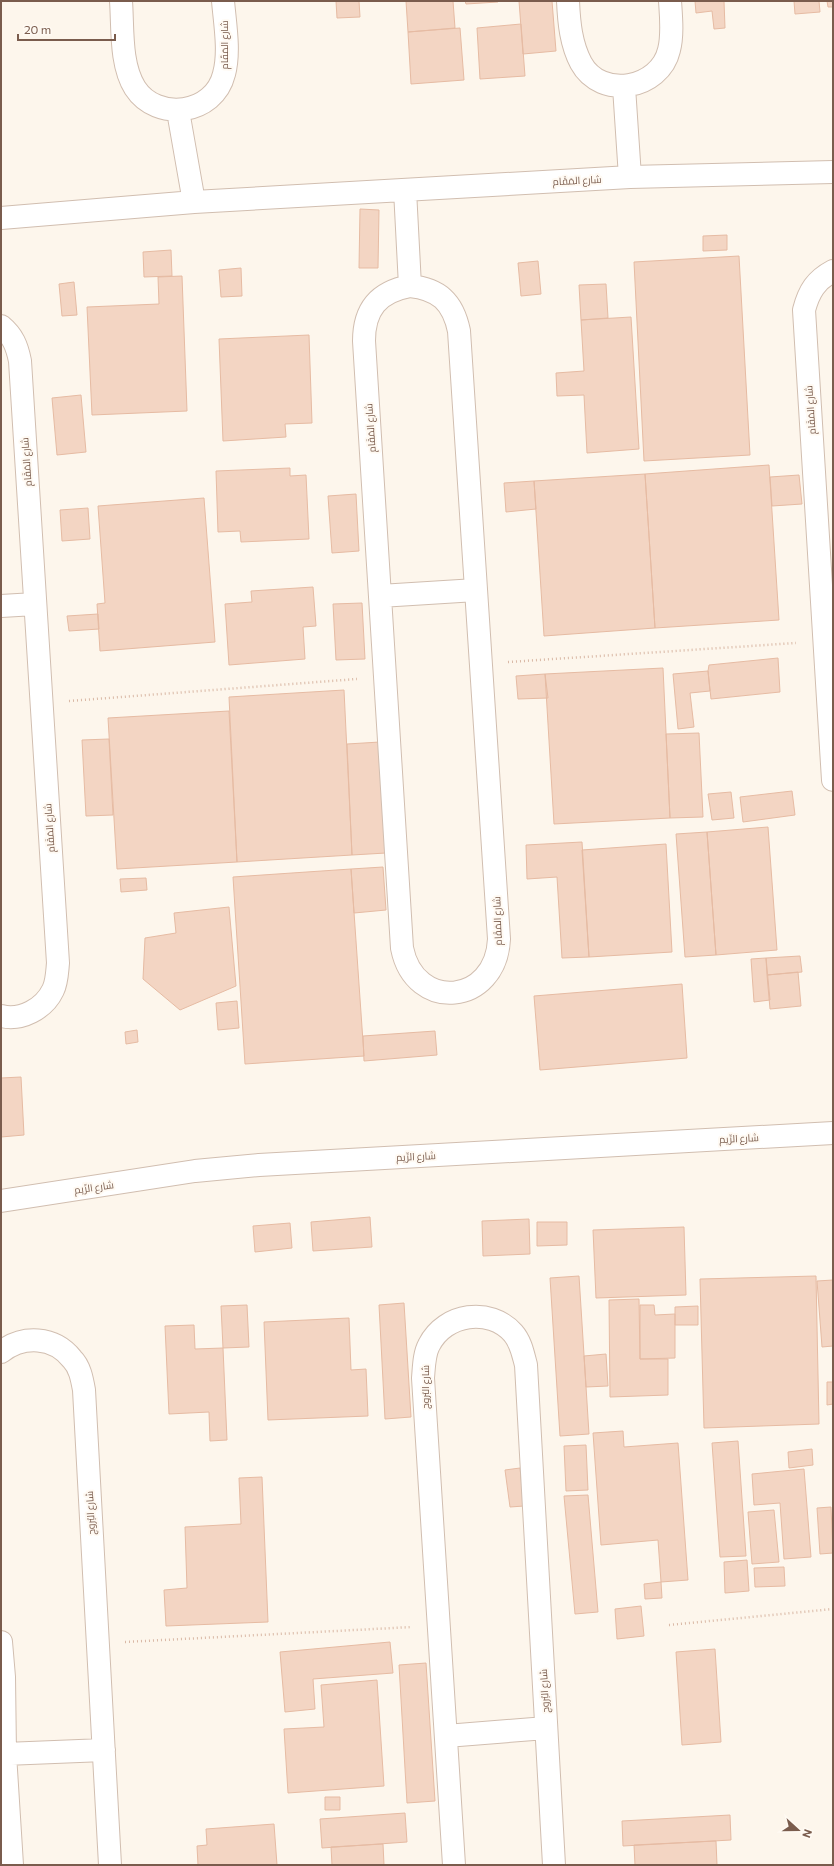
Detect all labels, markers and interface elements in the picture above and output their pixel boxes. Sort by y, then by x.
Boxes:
scale bar [18,16,115,42]
street label: شارع المَقَام [218,20,232,70]
text: 20 m [24,22,51,36]
street label: شارع المَقَام [552,173,602,189]
street label: شارع المَقَام [802,385,820,435]
street label: شارع المَقَام [362,403,380,453]
street label: شارع المَقَام [18,437,36,487]
street label: شارع المَقَام [41,803,59,853]
street label: شارع المَقَام [490,896,506,946]
street label: شارع الرِّيم [719,1131,759,1147]
street label: شارع الرِّيم [396,1149,436,1165]
street label: شارع الرِّيم [73,1178,115,1198]
street label: شارع البُروج [419,1365,432,1409]
street label: شارع البُروج [83,1491,98,1535]
street label: شارع البُروج [537,1669,552,1713]
north arrow [778,1810,818,1850]
text: N [800,1828,815,1840]

